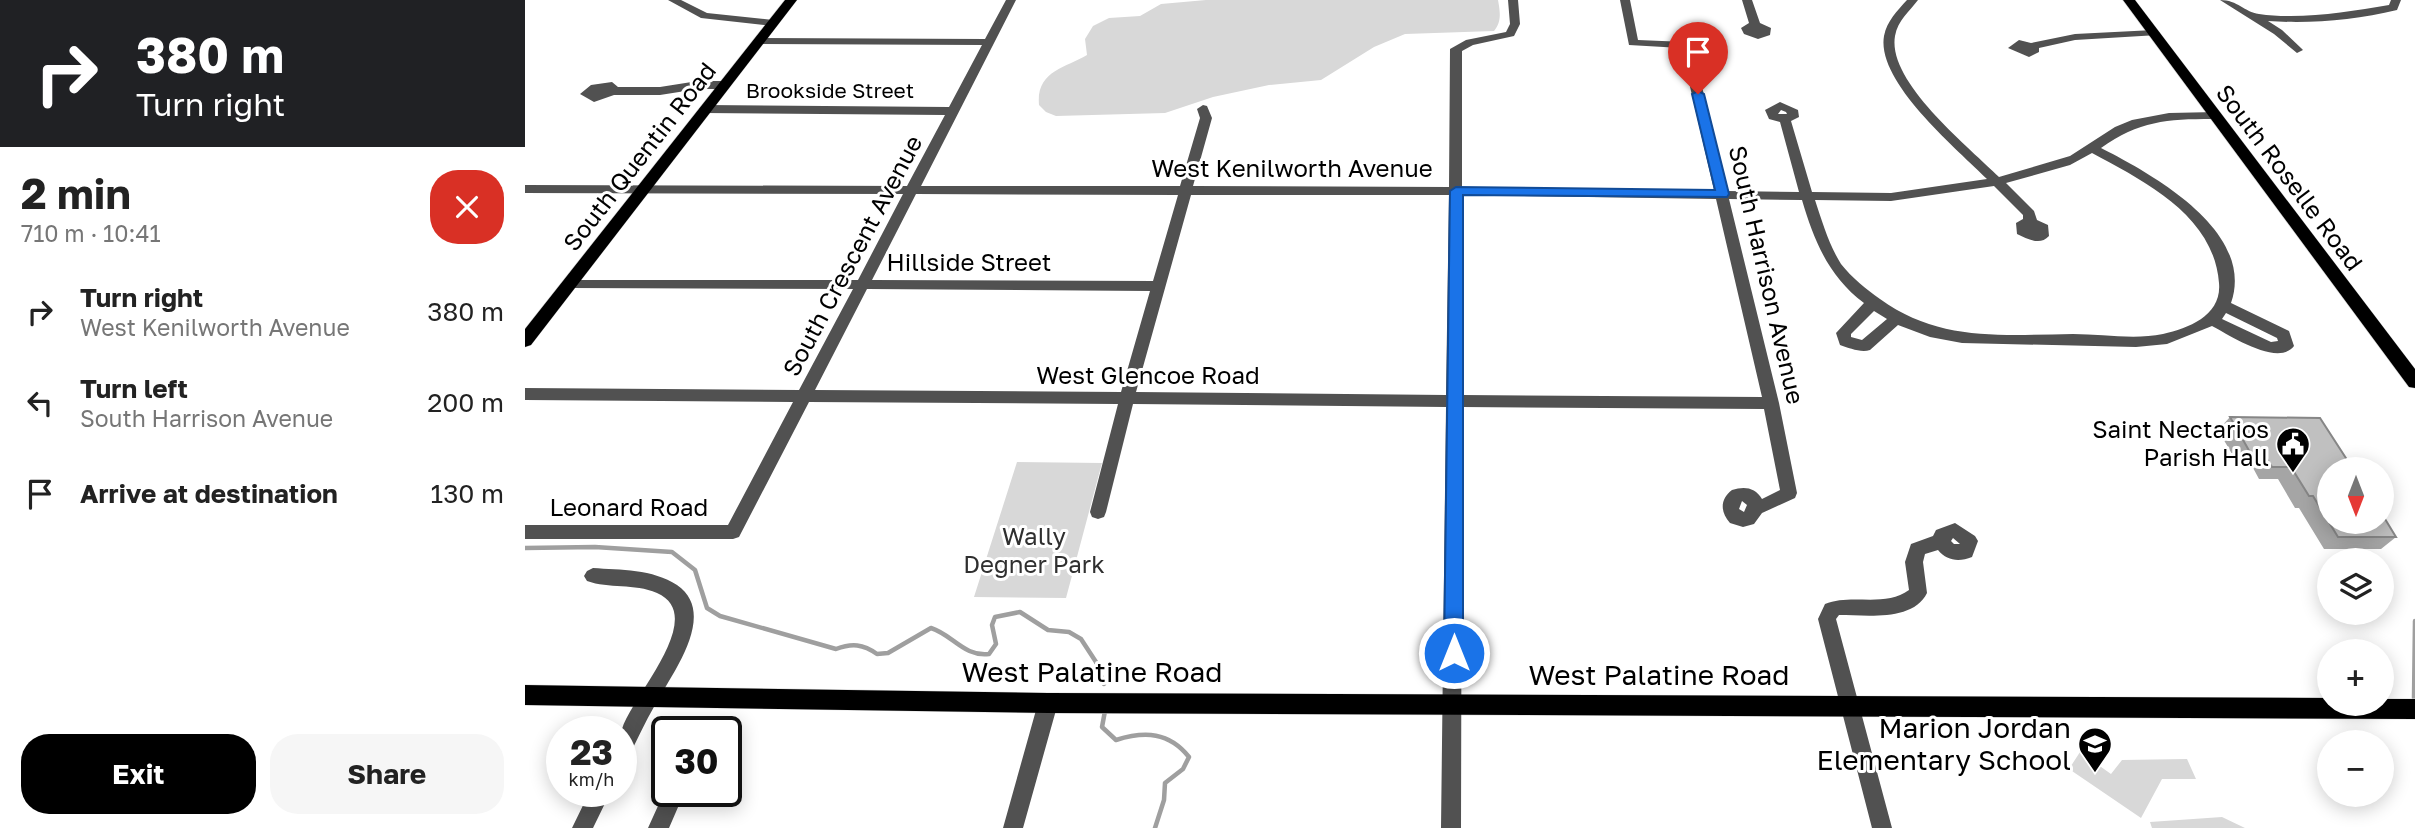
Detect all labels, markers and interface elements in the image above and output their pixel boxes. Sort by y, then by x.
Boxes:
pin [1668,22,1728,94]
text: 380 m [136,25,284,84]
icon: right [21,28,112,119]
icon: arrive [1679,33,1717,71]
street label: South Quentin Road [556,56,721,256]
street label: Brookside Street [746,77,914,103]
street label: South Roselle Road [2211,78,2370,276]
text: Turn right [136,85,285,123]
street label: South Crescent Avenue [776,130,928,381]
street label: South Harrison Avenue [1724,143,1811,407]
street label: West Kenilworth Avenue [1151,153,1433,182]
text: 2 min [21,168,131,218]
button: close [430,170,504,244]
text: 710 m · 10:41 [21,219,161,247]
street label: Hillside Street [887,247,1051,276]
text: Turn right [80,282,203,313]
icon: right [21,293,59,331]
text: 380 m [427,296,504,327]
text: West Kenilworth Avenue [80,313,350,341]
street label: West Glencoe Road [1036,360,1260,389]
text: Turn left [80,373,188,404]
icon: left [21,384,59,422]
text: 200 m [427,387,504,418]
text: South Harrison Avenue [80,404,333,432]
place label: Saint Nectarios Parish Hall [2092,414,2269,471]
public building icon: Saint Nectarios Parish Hall [2274,425,2312,474]
north arrow [2317,457,2394,534]
map controls [2317,457,2394,807]
icon: arrive [21,475,59,513]
text: Arrive at destination [80,478,338,509]
text: 130 m [431,478,504,509]
street label: Leonard Road [550,492,708,521]
park label: Wally Degner Park [963,521,1105,578]
button: layers [2317,548,2394,625]
position arrow [1417,616,1491,690]
button: + [2317,639,2394,716]
street label: West Palatine Road [961,655,1223,688]
street label: West Palatine Road [1528,658,1790,691]
place label: Marion Jordan Elementary School [1817,711,2071,776]
speed limit sign: 30 [651,716,742,807]
school or university icon: Marion Jordan Elementary School [2076,725,2114,774]
button: − [2317,730,2394,807]
text: 23 [570,731,613,773]
button: Exit [21,734,256,814]
button: Share [270,734,504,814]
text: km/h [569,768,614,790]

